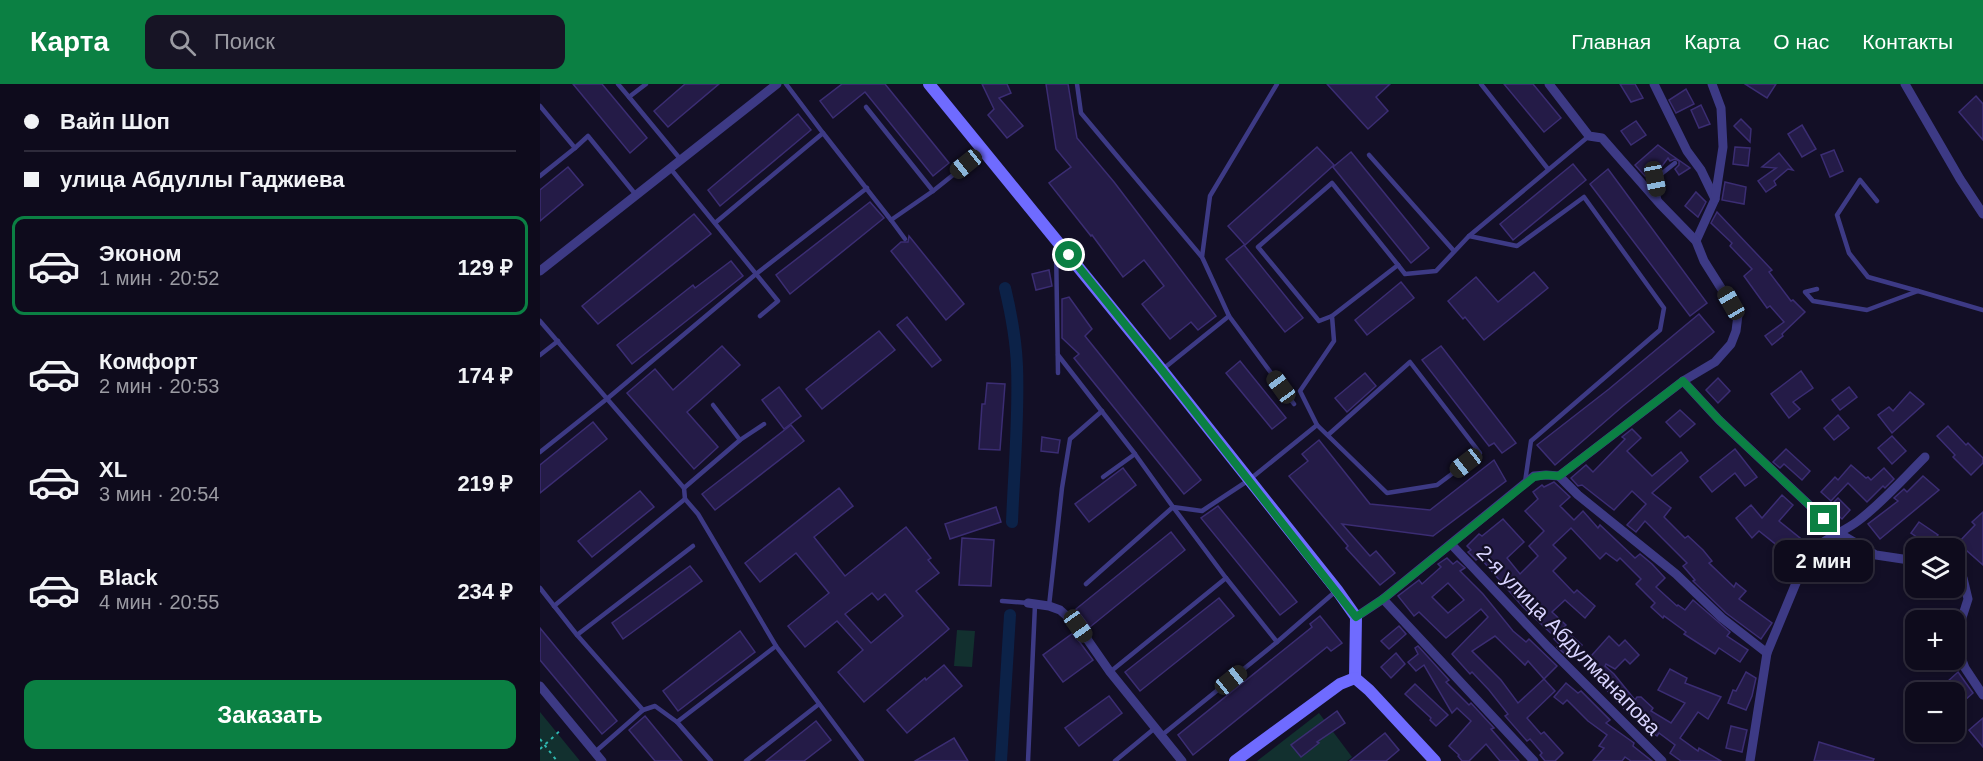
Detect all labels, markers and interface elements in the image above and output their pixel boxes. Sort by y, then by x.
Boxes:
search box [145,15,565,69]
text: Карта [30,26,109,57]
icon: search [166,26,199,59]
text: Поиск [214,29,275,54]
text: Главная [1571,30,1651,53]
text: Карта [1684,30,1740,53]
text: О нас [1773,30,1829,53]
text: Контакты [1862,30,1953,53]
text: Вайп Шоп [60,109,170,134]
car [946,146,986,182]
car [1643,160,1667,198]
text: улица Абдуллы Гаджиева [60,167,344,192]
icon: car [27,239,81,293]
text: Эконом [99,241,182,266]
route start [1055,241,1082,268]
text: 129 ₽ [457,255,513,280]
text: 1 мин · 20:52 [99,267,219,289]
car [1714,283,1748,323]
icon: car [27,347,81,401]
text: Комфорт [99,349,198,374]
text: 174 ₽ [457,363,513,388]
car [1263,367,1299,407]
text: 2 мин · 20:53 [99,375,219,397]
car [1446,445,1486,481]
icon: car [27,455,81,509]
text: XL [99,457,127,482]
text: 219 ₽ [457,471,513,496]
text: 3 мин · 20:54 [99,483,219,505]
route end [1810,505,1837,532]
map controls [1905,538,1965,742]
button: layers [1905,538,1965,598]
callout: 2 мин [1774,540,1874,582]
street label: 2-я улица Абдулманапова [1472,541,1666,740]
text: 2 мин [1796,550,1851,572]
icon: car [27,563,81,617]
text: Black [99,565,158,590]
text: 234 ₽ [457,579,513,604]
text: 4 мин · 20:55 [99,591,219,613]
car [1060,606,1096,646]
button: + [1905,610,1965,670]
car [1211,662,1251,698]
button: Заказать [24,680,516,749]
button: − [1905,682,1965,742]

